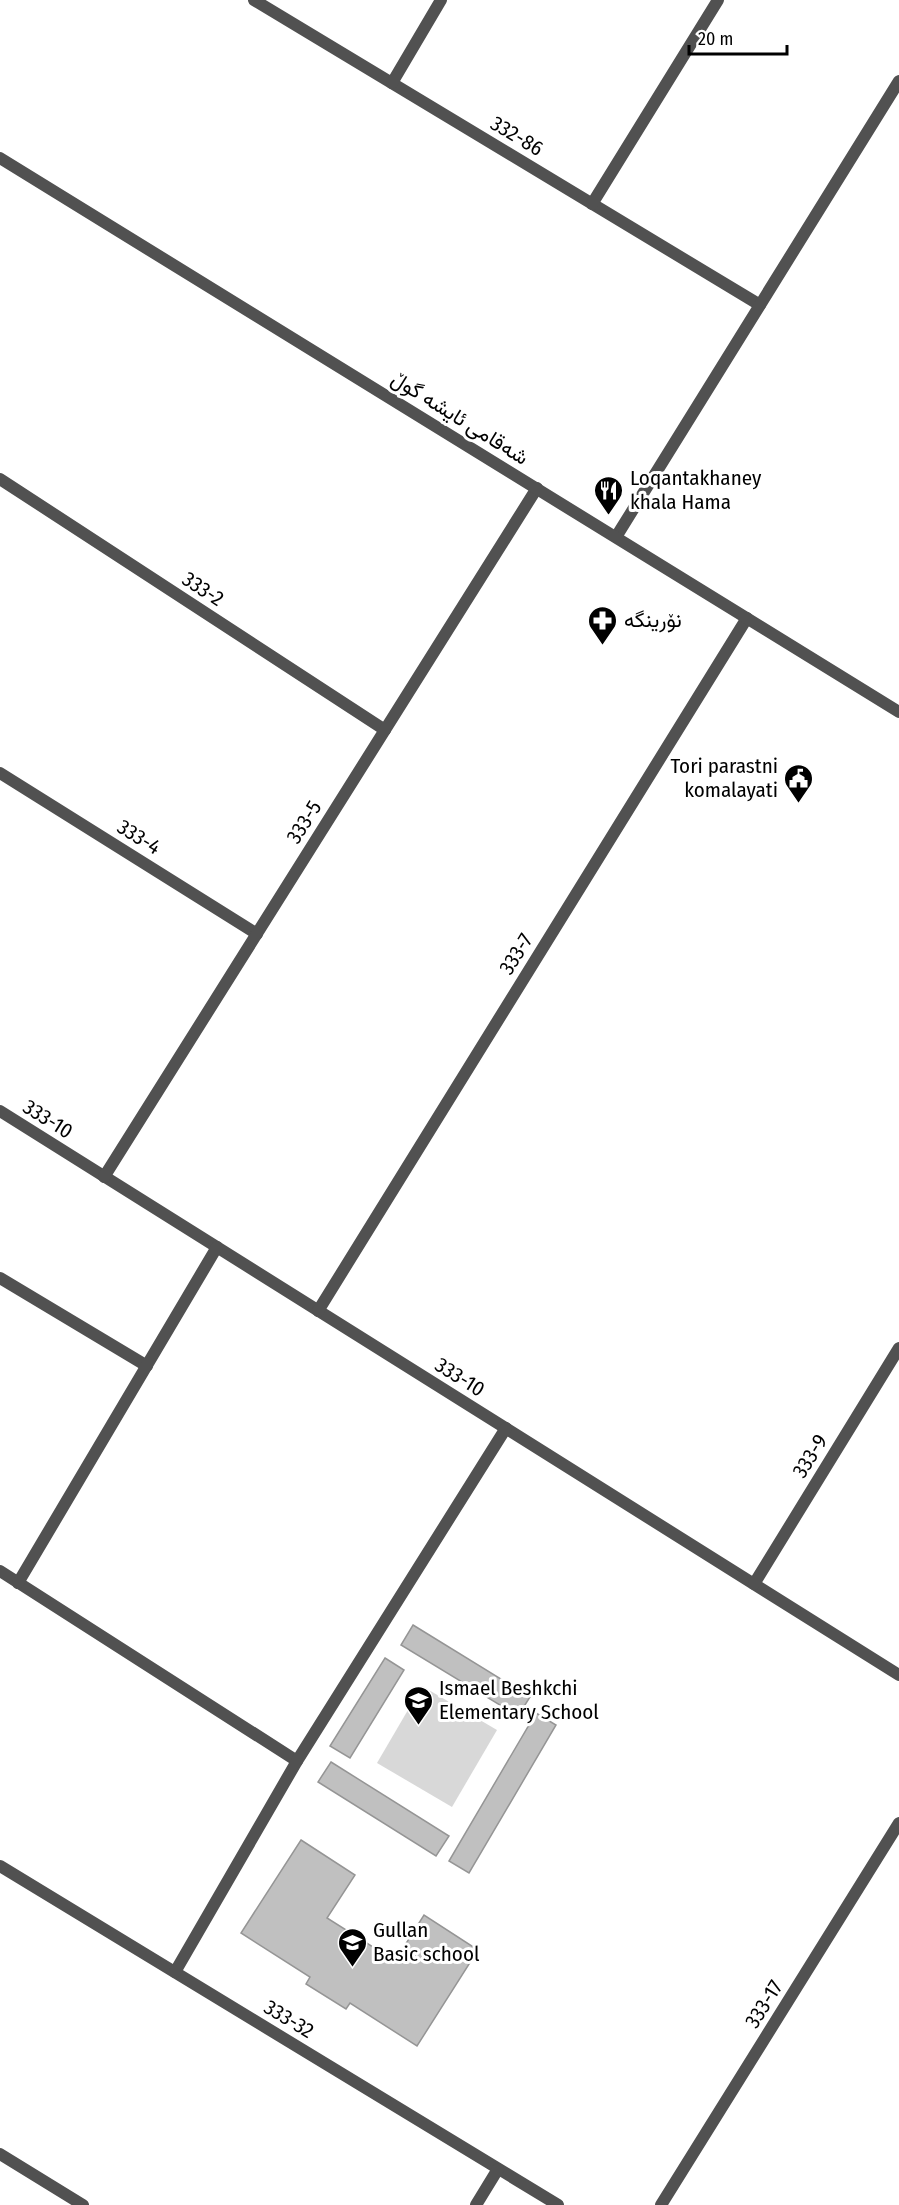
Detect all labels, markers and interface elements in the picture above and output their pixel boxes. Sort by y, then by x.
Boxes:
scale bar [689,18,786,56]
text: 20 m [698,28,733,50]
street label: 332-86 [486,110,548,162]
street label: شەقامی ئایشە گوڵ [387,365,533,471]
place label: Loqantakhaney khala Hama [630,465,762,515]
restaurant icon: Loqantakhaney khala Hama [593,474,625,516]
street label: 333-2 [177,566,229,612]
pharmacy icon: نۆرینگە [587,604,619,646]
place label: نۆرینگە [624,607,682,633]
place label: Tori parastni komalayati [671,753,778,803]
public building icon: Tori parastni komalayati [783,762,815,804]
street label: 333-5 [281,796,327,848]
street label: 333-4 [113,814,165,860]
street label: 333-7 [493,929,539,979]
street label: 333-10 [18,1094,78,1144]
street label: 333-10 [430,1352,490,1402]
street label: 333-9 [787,1430,833,1482]
place label: Ismael Beshkchi Elementary School [439,1675,599,1725]
school or university icon: Ismael Beshkchi Elementary School [402,1684,434,1726]
place label: Gullan Basic school [373,1917,480,1967]
school or university icon: Gullan Basic school [336,1926,368,1968]
street label: 333-17 [739,1975,789,2033]
street label: 333-32 [259,1994,319,2044]

